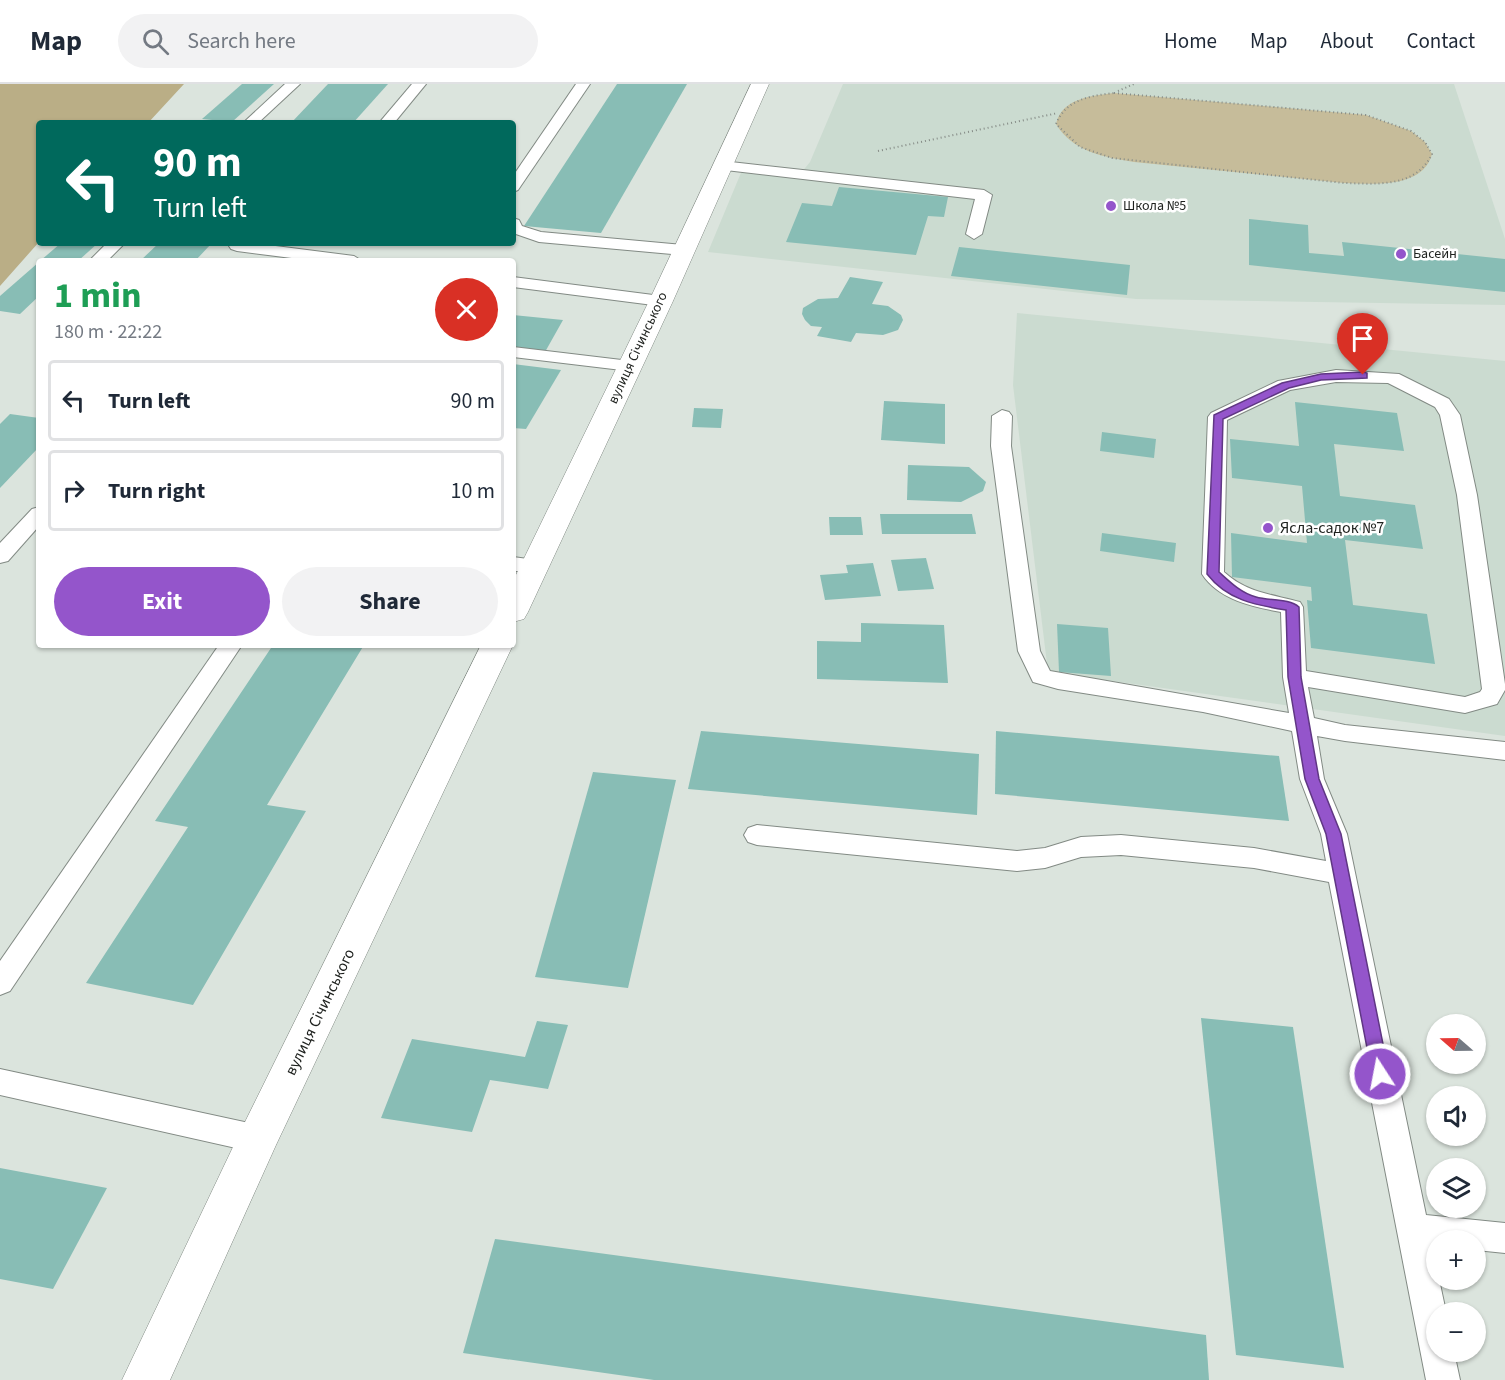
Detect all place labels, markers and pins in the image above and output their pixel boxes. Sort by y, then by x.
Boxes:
place label: Школа №5 [1123,196,1186,216]
marker: Школа №5 [1104,199,1118,213]
place label: Басейн [1413,244,1457,264]
marker: Басейн [1394,247,1408,261]
pin [1337,313,1388,375]
place label: Ясла-садок №7 [1280,517,1384,539]
marker: Ясла-садок №7 [1261,521,1275,535]

